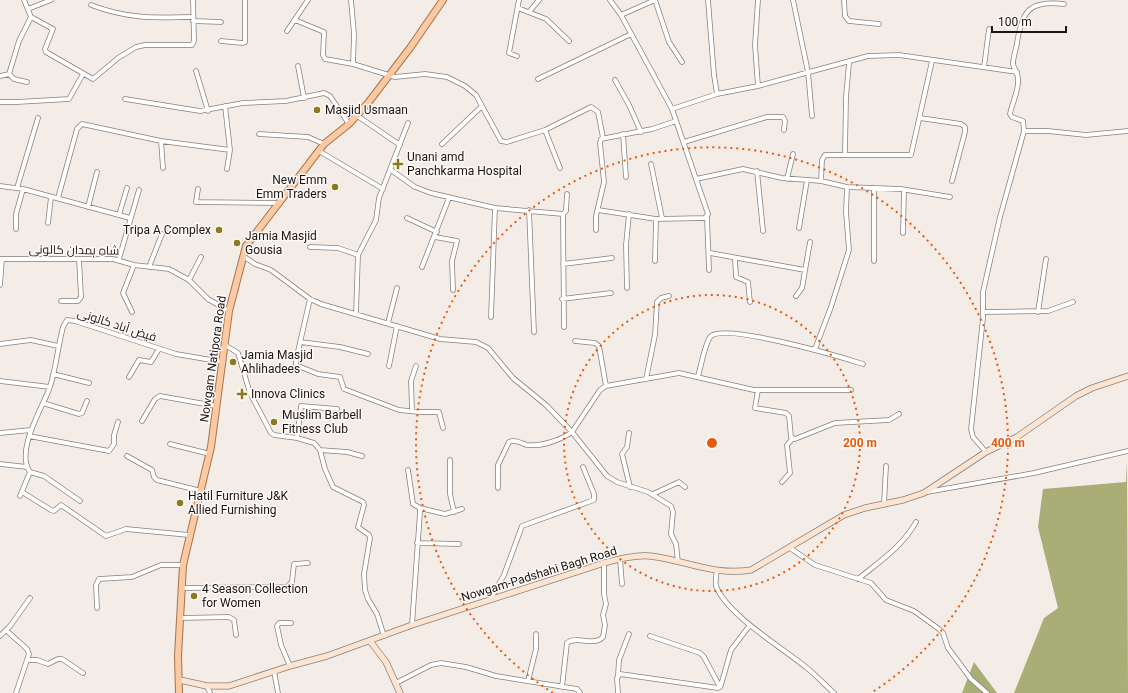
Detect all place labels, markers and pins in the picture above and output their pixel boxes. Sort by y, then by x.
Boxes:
place label: Masjid Usmaan [325,103,408,117]
marker: Masjid Usmaan [312,105,322,115]
place label: Unani amd Panchkarma Hospital [407,150,522,178]
marker: Unani amd Panchkarma Hospital [392,158,404,170]
place label: New Emm Emm Traders [256,173,327,201]
marker: New Emm Emm Traders [330,182,340,192]
place label: Tripa A Complex [123,223,211,237]
marker: Tripa A Complex [214,225,224,235]
place label: Jamia Masjid Gousia [245,229,317,257]
marker: Jamia Masjid Gousia [232,238,242,248]
place label: Jamia Masjid Ahlihadees [241,348,313,376]
marker: Jamia Masjid Ahlihadees [228,357,238,367]
place label: Innova Clinics [251,387,325,401]
marker: Innova Clinics [236,388,248,400]
place label: Muslim Barbell Fitness Club [282,408,362,436]
marker: Muslim Barbell Fitness Club [269,417,279,427]
centre of rings [705,436,719,450]
place label: Hatil Furniture J&K Allied Furnishing [188,489,288,517]
marker: Hatil Furniture J&K Allied Furnishing [175,498,185,508]
place label: 4 Season Collection for Women [202,582,308,610]
marker: 4 Season Collection for Women [189,591,199,601]

